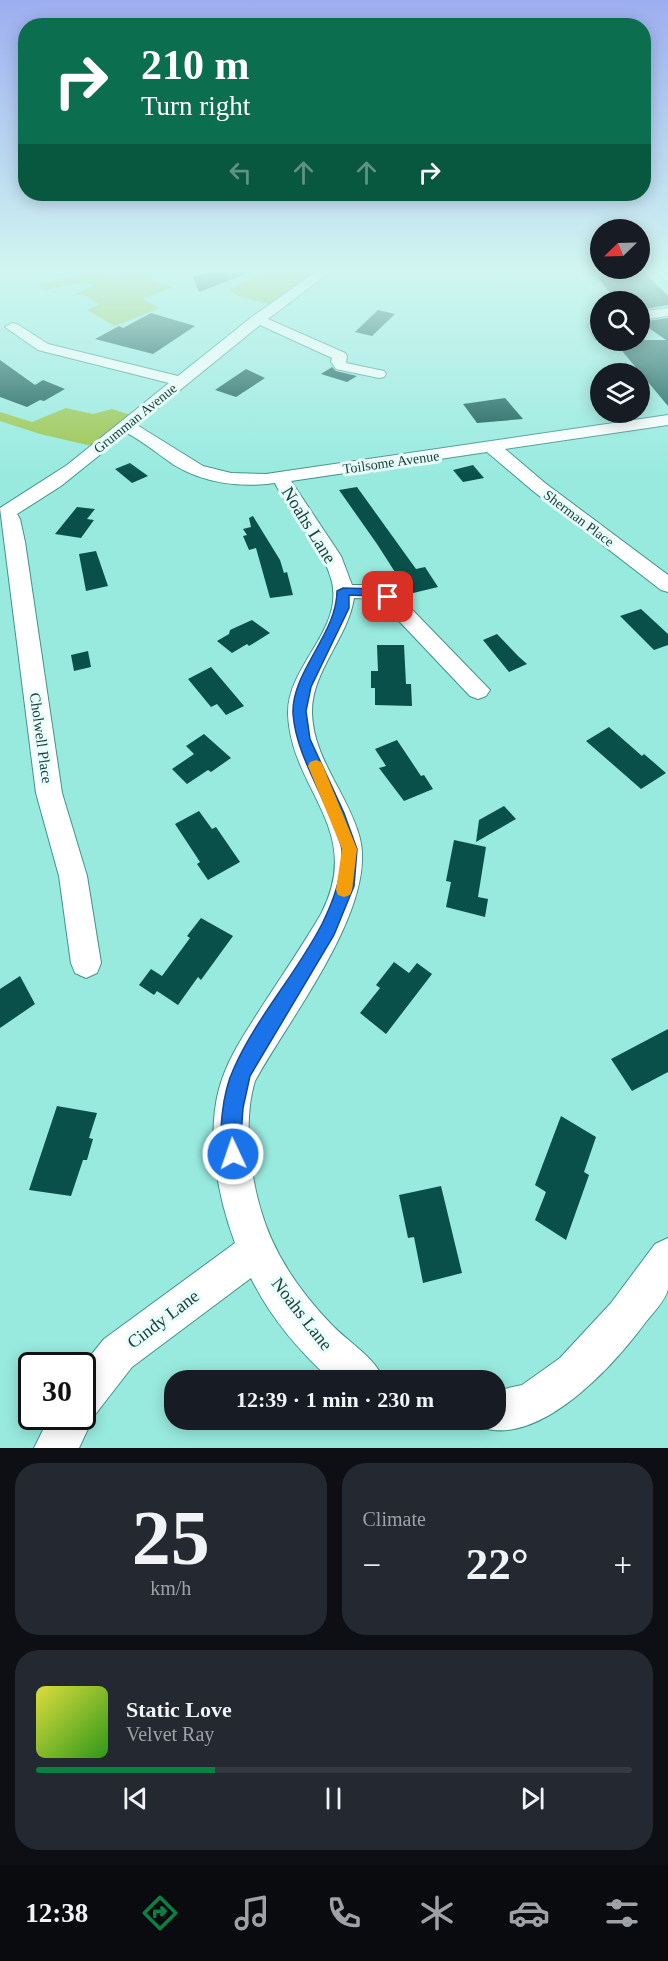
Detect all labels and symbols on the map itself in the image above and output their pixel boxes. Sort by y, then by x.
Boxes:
north arrow [590,219,650,279]
street label: Grumman Avenue [91,380,180,456]
street label: Toilsome Avenue [342,448,440,477]
street label: Noahs Lane [278,483,340,567]
street label: Sherman Place [541,487,617,550]
pin [362,571,413,622]
street label: Cholwell Place [27,692,55,785]
position arrow [201,1122,265,1186]
street label: Noahs Lane [268,1274,337,1354]
street label: Cindy Lane [123,1286,203,1352]
speed limit sign: 30 [18,1352,96,1430]

